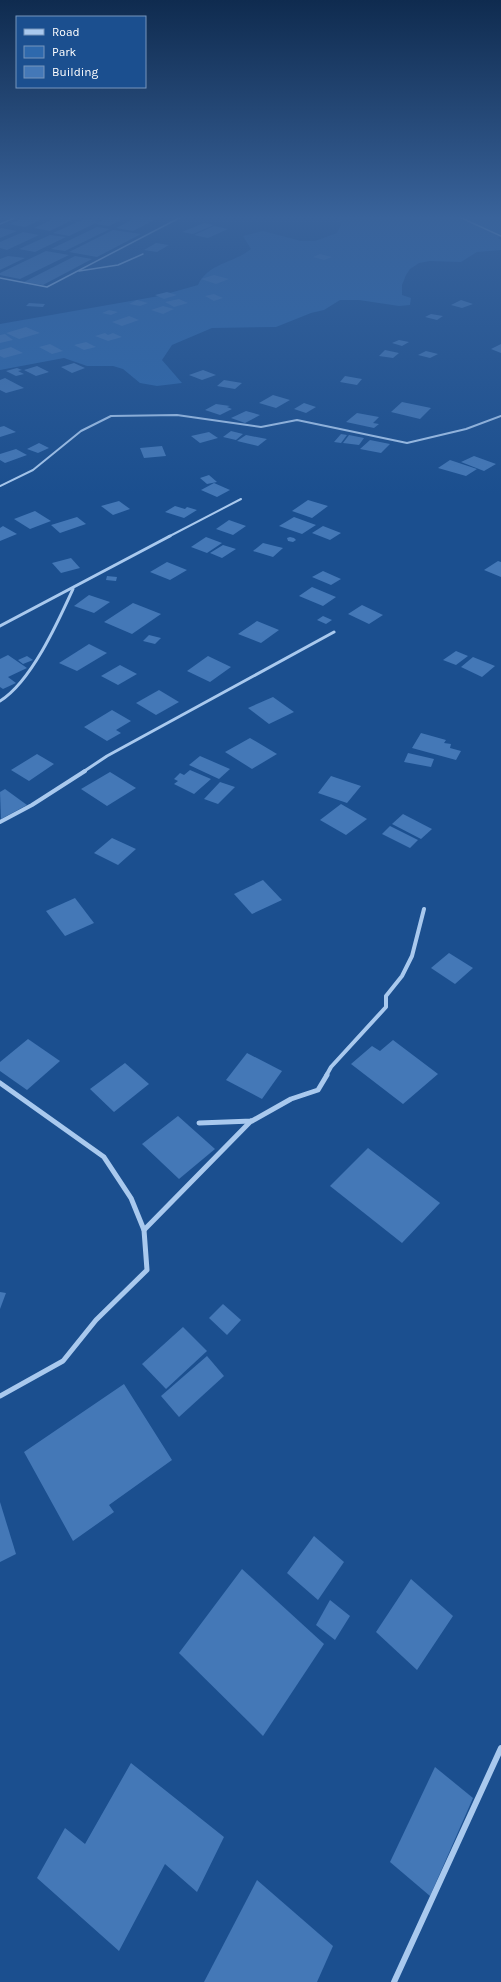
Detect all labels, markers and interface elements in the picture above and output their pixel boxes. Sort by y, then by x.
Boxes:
legend [16,16,146,88]
text: Road [52,25,80,39]
text: Park [52,45,77,59]
text: Building [52,65,99,79]

